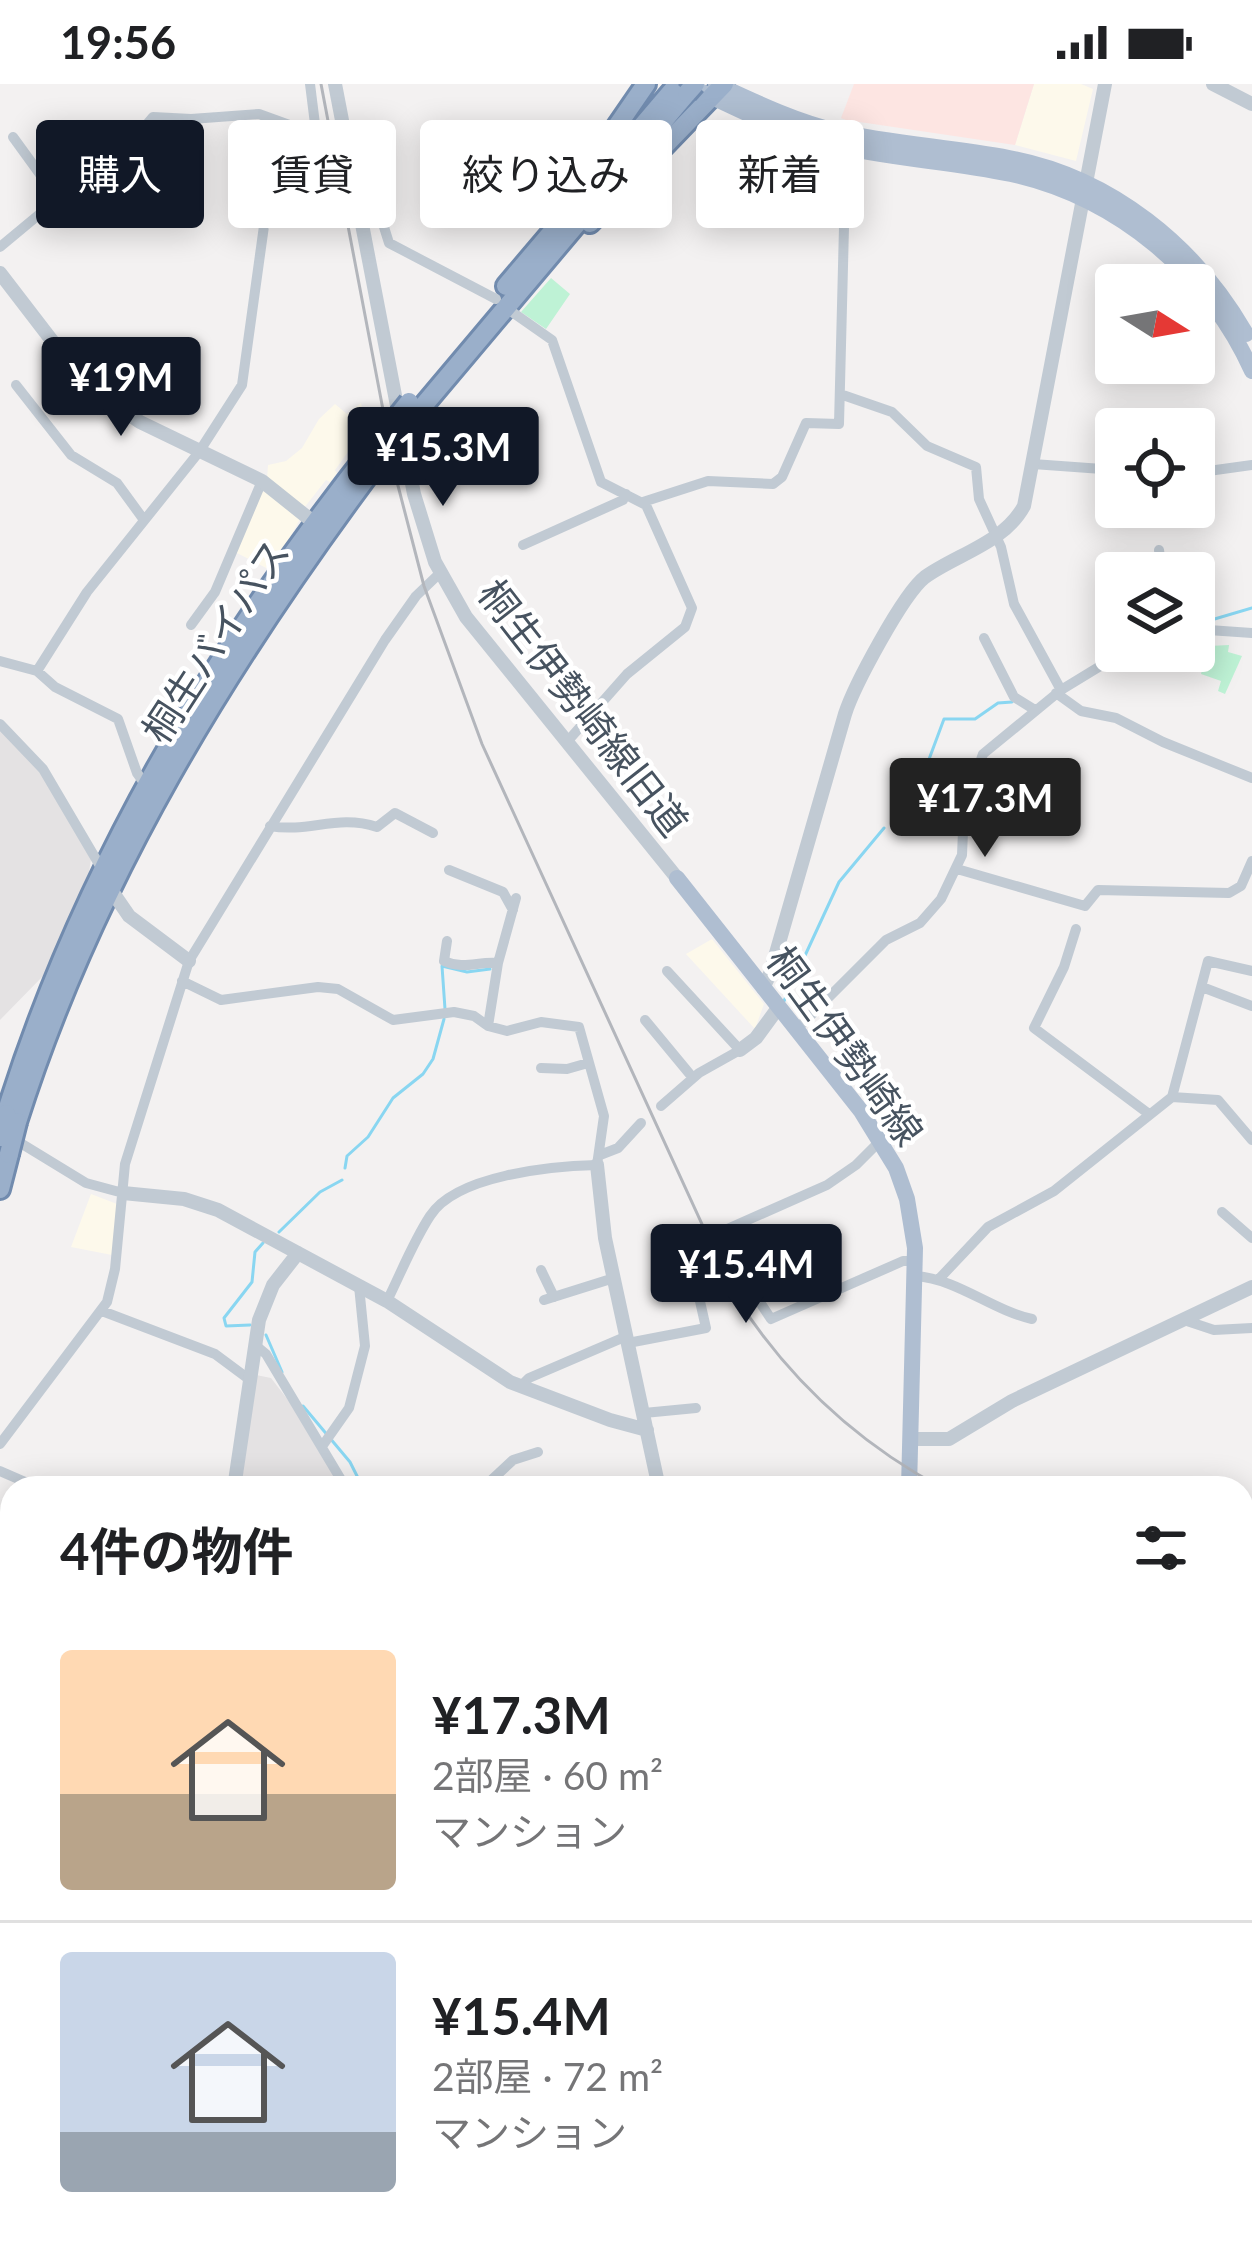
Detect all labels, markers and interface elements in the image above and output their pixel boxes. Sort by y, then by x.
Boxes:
text: 19:56 [60,15,176,69]
chip: 購入 [36,120,204,228]
chip: 賃貸 [228,120,396,228]
chip: 絞り込み [420,120,672,228]
chip: 新着 [696,120,864,228]
north arrow [1095,264,1215,384]
map controls [1095,264,1215,672]
pin: ¥19M [50,337,192,439]
text: ¥19M [69,353,173,399]
pin: ¥15.3M [345,407,541,509]
button: locate [1095,408,1215,528]
text: ¥15.3M [375,423,511,469]
street label: 桐生バイパス [132,530,298,751]
button: layers [1095,552,1215,672]
street label: 桐生伊勢崎線旧道 [470,570,698,844]
pin: ¥17.3M [887,758,1083,860]
text: ¥17.3M [917,774,1053,820]
street label: 桐生伊勢崎線 [758,937,933,1154]
pin: ¥15.4M [648,1224,844,1326]
text: ¥15.4M [678,1240,814,1286]
icon: filters [1128,1515,1194,1581]
text: 4件の物件 [60,1520,294,1581]
text: ¥17.3M [432,1684,611,1745]
icon: home [156,1698,300,1842]
text: 2部屋 · 60 m² [432,1752,663,1798]
text: マンション [432,1808,627,1854]
text: ¥15.4M [432,1985,611,2046]
icon: home [156,2000,300,2144]
text: 2部屋 · 72 m² [432,2053,663,2099]
text: マンション [432,2109,627,2155]

